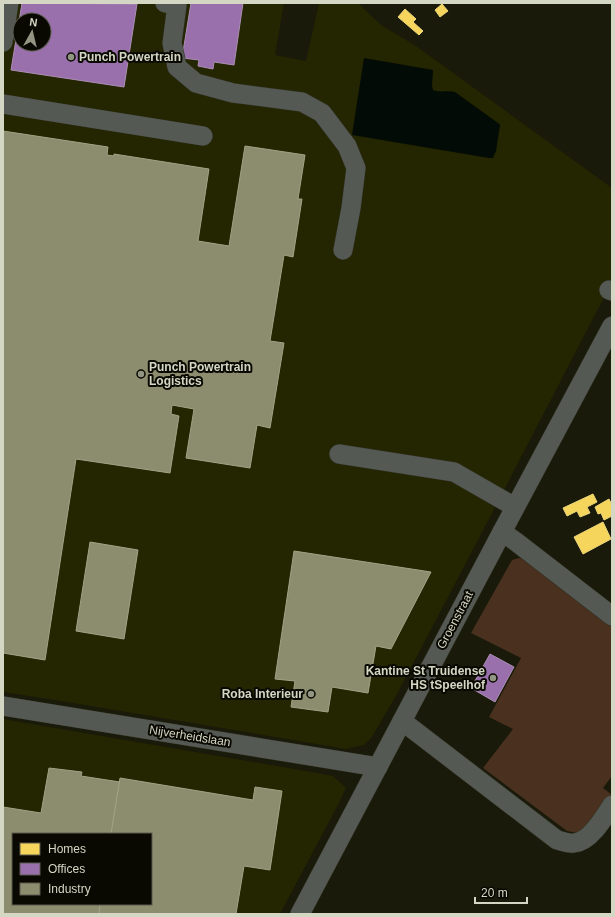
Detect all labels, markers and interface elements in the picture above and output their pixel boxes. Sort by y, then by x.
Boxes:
north arrow [12,12,52,52]
text: N [29,16,38,29]
place label: Punch Powertrain [79,50,181,64]
marker: Punch Powertrain [66,52,76,62]
place label: Punch Powertrain Logistics [149,360,251,388]
marker: Punch Powertrain Logistics [136,369,146,379]
street label: Groenstraat [434,588,476,651]
place label: Kantine St Truidense HS tSpeelhof [366,664,486,692]
marker: Kantine St Truidense HS tSpeelhof [488,673,498,683]
place label: Roba Interieur [222,687,303,701]
marker: Roba Interieur [306,689,316,699]
street label: Nijverheidslaan [148,723,232,749]
legend [12,833,152,905]
text: Homes [48,842,86,856]
text: Offices [48,862,85,876]
scale bar [475,879,527,905]
text: Industry [48,882,91,896]
text: 20 m [481,886,508,900]

